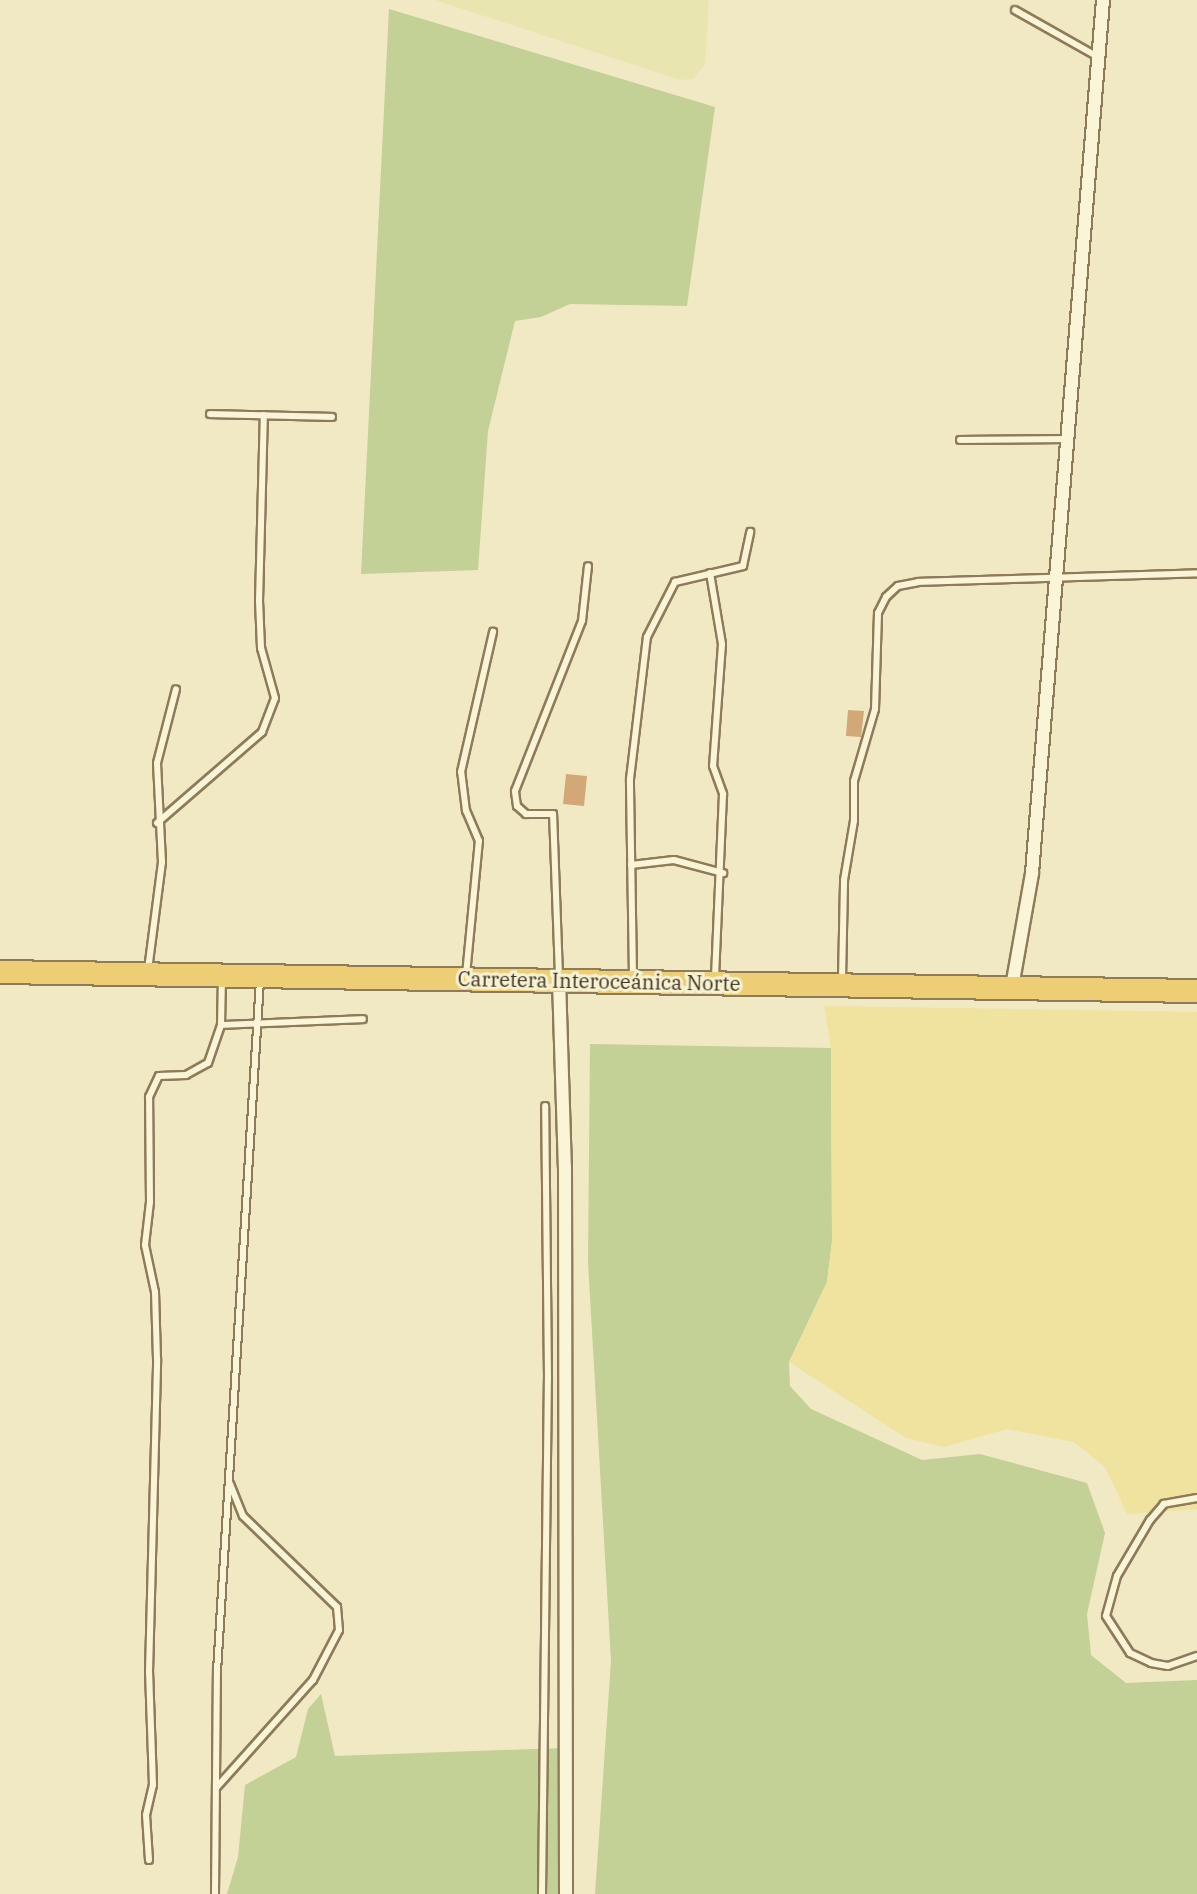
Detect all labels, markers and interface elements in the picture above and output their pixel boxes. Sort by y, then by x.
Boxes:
street label: Carretera Interoceánica Norte [458,967,740,995]

